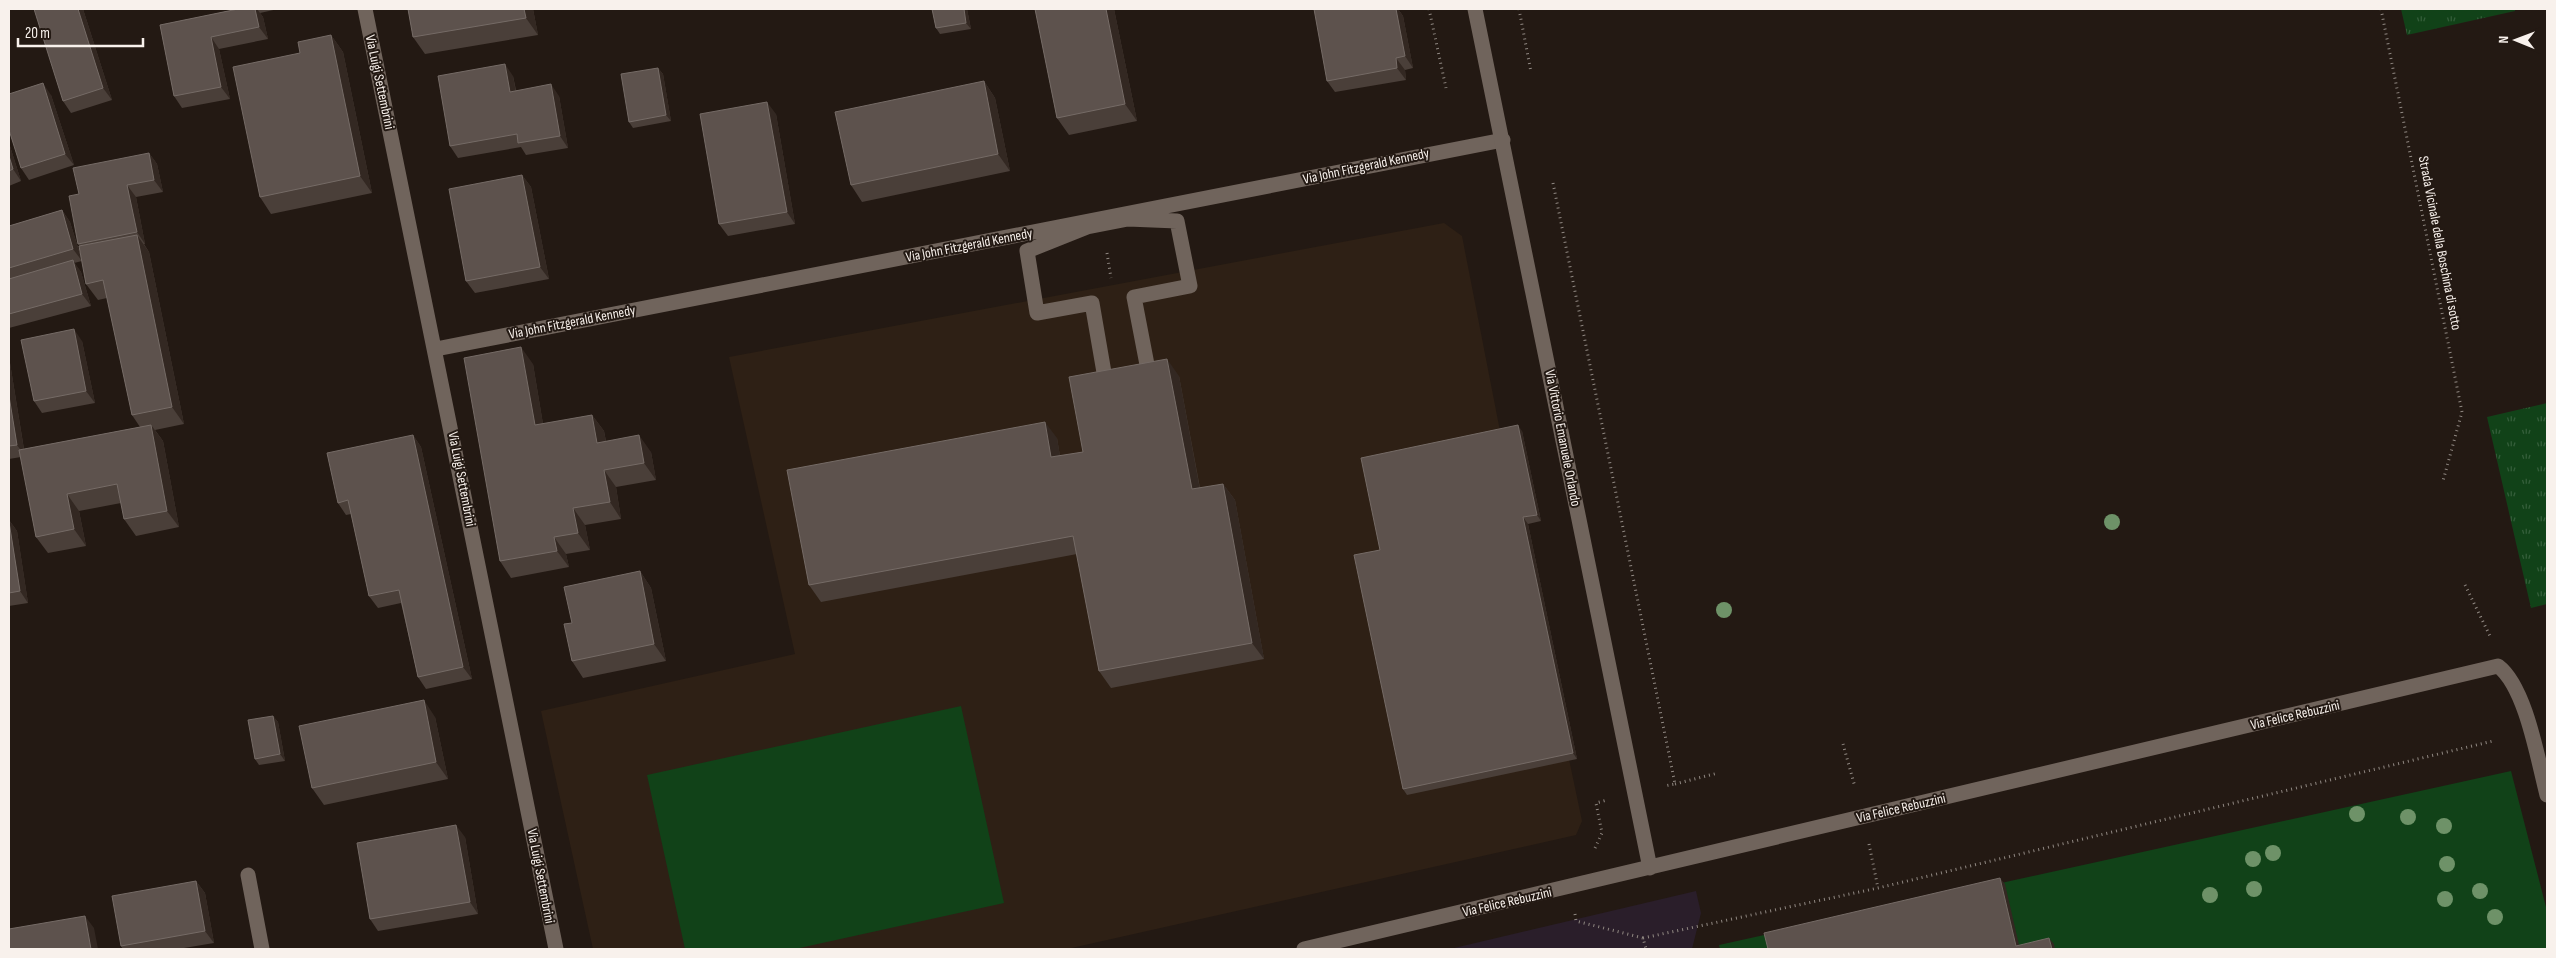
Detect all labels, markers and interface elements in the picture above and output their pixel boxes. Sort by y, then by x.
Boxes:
scale bar [18,15,142,47]
north arrow [2491,15,2541,65]
text: 20 m [25,24,50,43]
street label: Via Luigi Settembrini [362,33,398,131]
text: N [2495,36,2512,44]
street label: Via John Fitzgerald Kennedy [1301,144,1431,188]
street label: Strada Vicinale della Boschina di sotto [2415,155,2465,332]
street label: Via John Fitzgerald Kennedy [904,224,1034,266]
street label: Via John Fitzgerald Kennedy [507,301,637,343]
street label: Via Vittorio Emanuele Orlando [1541,368,1585,508]
street label: Via Luigi Settembrini [444,430,480,528]
street label: Via Felice Rebuzzini [2249,696,2341,734]
street label: Via Felice Rebuzzini [1855,789,1947,827]
street label: Via Luigi Settembrini [523,827,559,925]
street label: Via Felice Rebuzzini [1461,883,1553,921]

